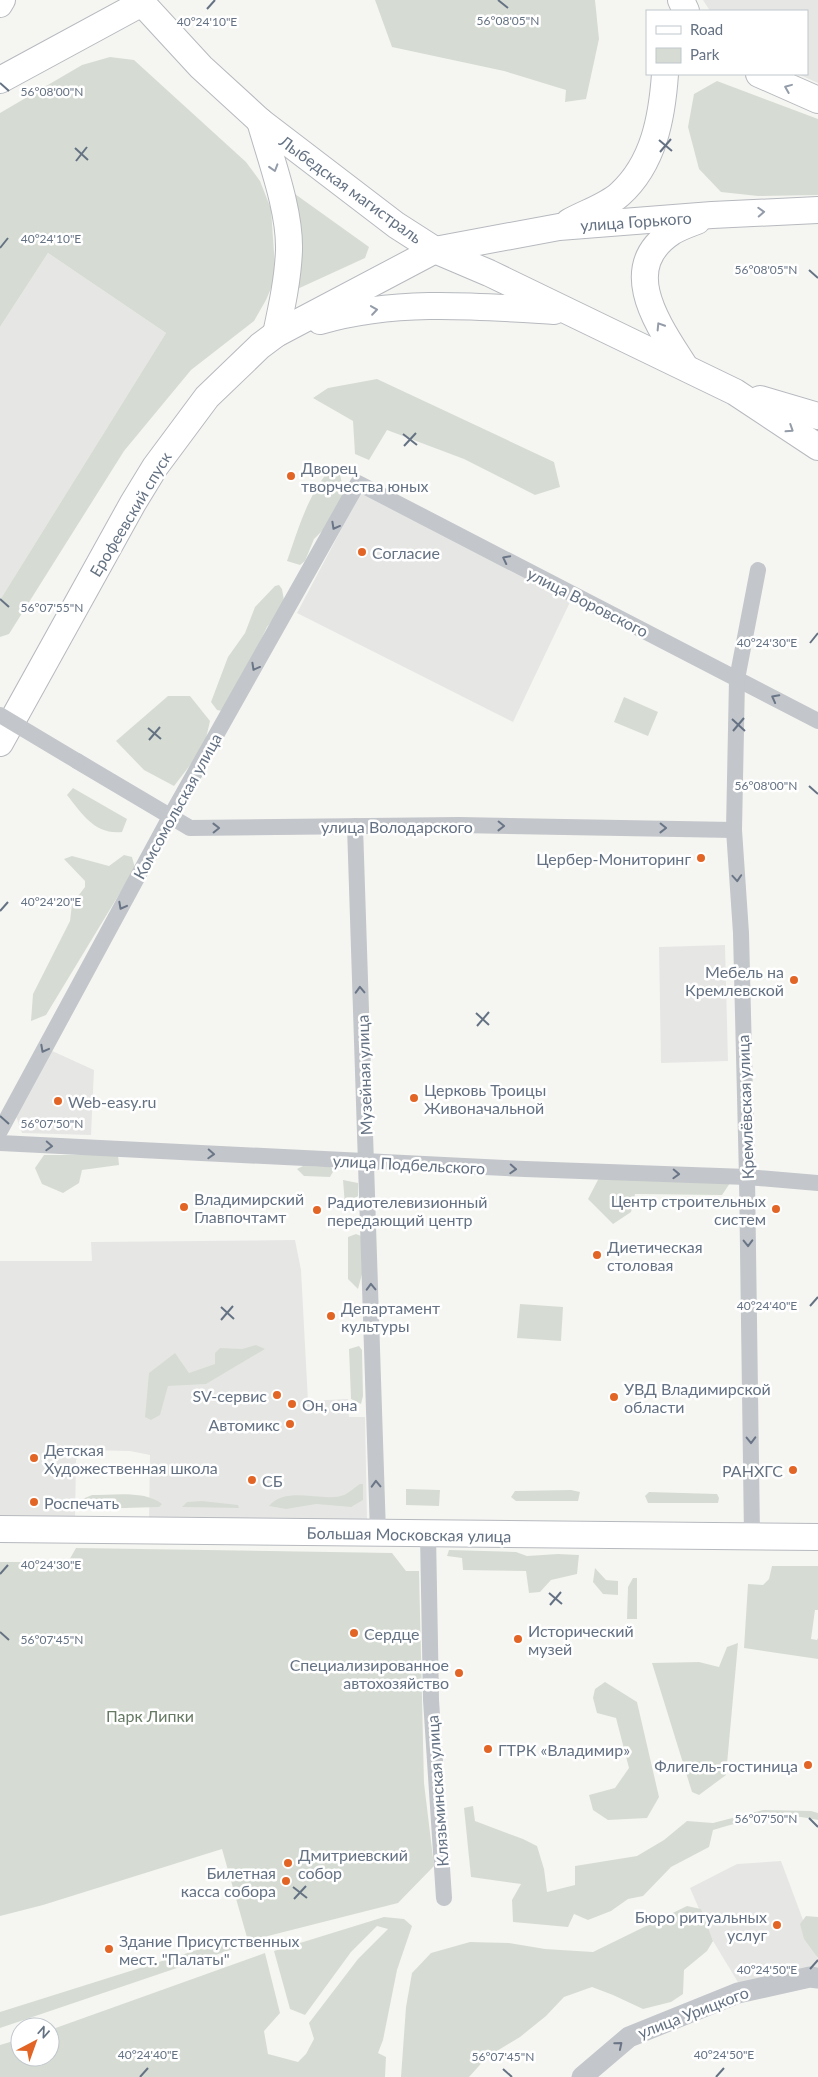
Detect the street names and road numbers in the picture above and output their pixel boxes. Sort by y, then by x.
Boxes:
street label: Лыбедская магистраль [275,130,426,247]
street label: улица Горького [580,208,692,234]
street label: Ерофеевский спуск [85,448,175,580]
street label: улица Воровского [524,563,652,641]
street label: Комсомольская улица [129,730,225,882]
street label: улица Володарского [321,817,473,836]
street label: Музейная улица [352,1015,376,1135]
street label: Кремлёвская улица [733,1034,757,1180]
street label: улица Подбельского [332,1151,486,1177]
street label: Большая Московская улица [307,1523,511,1545]
street label: Клязьминская улица [422,1715,452,1867]
street label: улица Урицкого [635,1982,751,2042]

